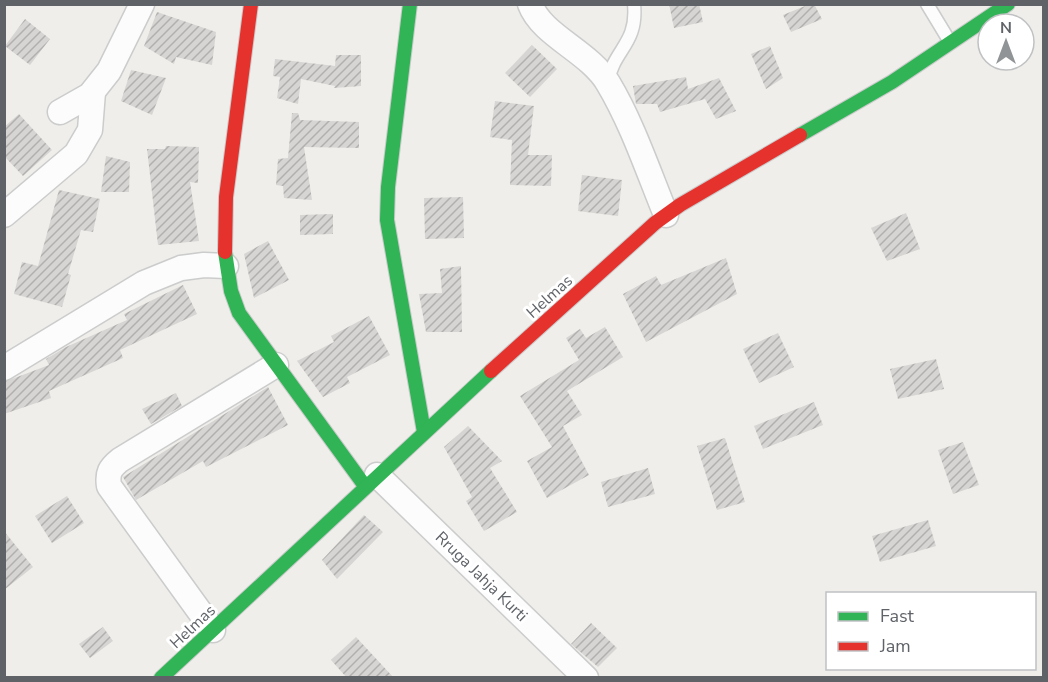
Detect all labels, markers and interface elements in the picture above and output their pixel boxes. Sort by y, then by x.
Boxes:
north arrow [976,12,1036,72]
text: N [1000,17,1012,39]
street label: Helmas [522,270,578,323]
street label: Rruga Jahja Kurti [430,527,532,627]
legend [826,592,1036,670]
street label: Helmas [165,600,220,654]
text: Fast [880,604,915,628]
text: Jam [879,634,911,658]

